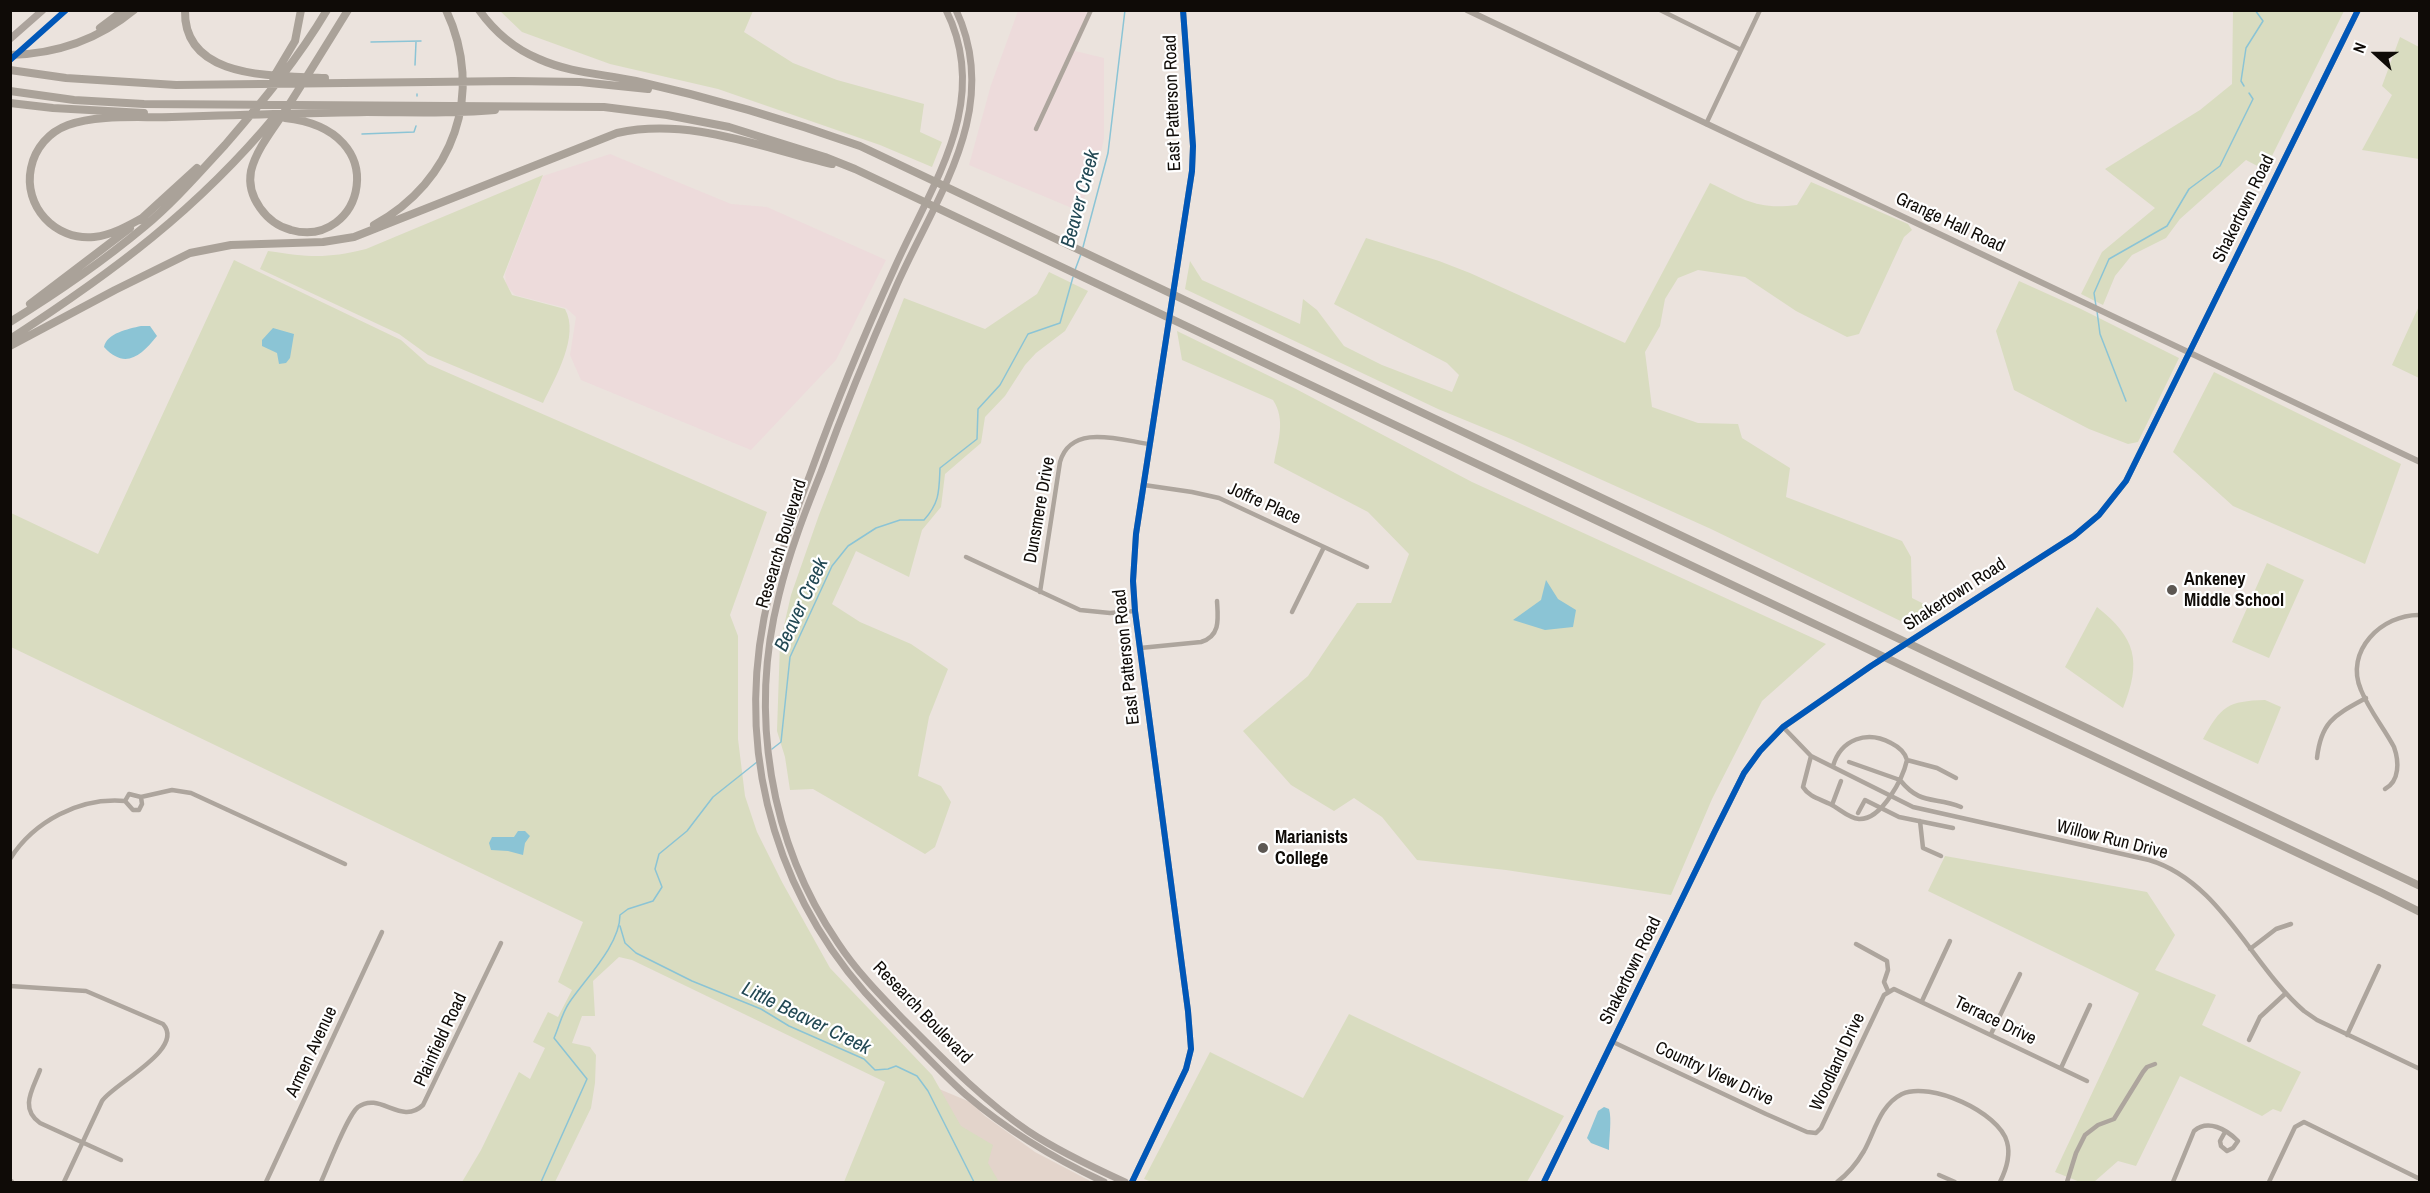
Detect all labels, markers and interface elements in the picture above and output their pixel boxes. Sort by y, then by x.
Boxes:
north arrow [2346,24,2406,84]
street label: East Patterson Road [1160,35,1186,171]
text: N [2347,39,2371,56]
water label: Beaver Creek [1056,147,1106,251]
street label: Shakertown Road [2209,152,2279,266]
street label: Grange Hall Road [1892,188,2008,258]
street label: Dunsmere Drive [1020,455,1060,565]
street label: Research Boulevard [752,477,812,611]
street label: Joffre Place [1224,478,1304,530]
water label: Beaver Creek [770,554,834,656]
street label: Shakertown Road [1900,554,2010,636]
place label: Ankeney Middle School [2184,569,2284,612]
marker: Ankeney Middle School [2165,583,2179,597]
street label: East Patterson Road [1109,588,1145,726]
street label: Willow Run Drive [2054,816,2170,864]
place label: Marianists College [1275,827,1348,870]
marker: Marianists College [1256,841,1270,855]
street label: Shakertown Road [1596,914,1666,1028]
street label: Research Boulevard [868,957,976,1069]
water label: Little Beaver Creek [738,977,874,1061]
street label: Plainfield Road [410,990,472,1090]
street label: Terrace Drive [1950,992,2040,1050]
street label: Armen Avenue [282,1003,342,1101]
street label: Woodland Drive [1806,1010,1870,1114]
street label: Country View Drive [1652,1037,1776,1111]

